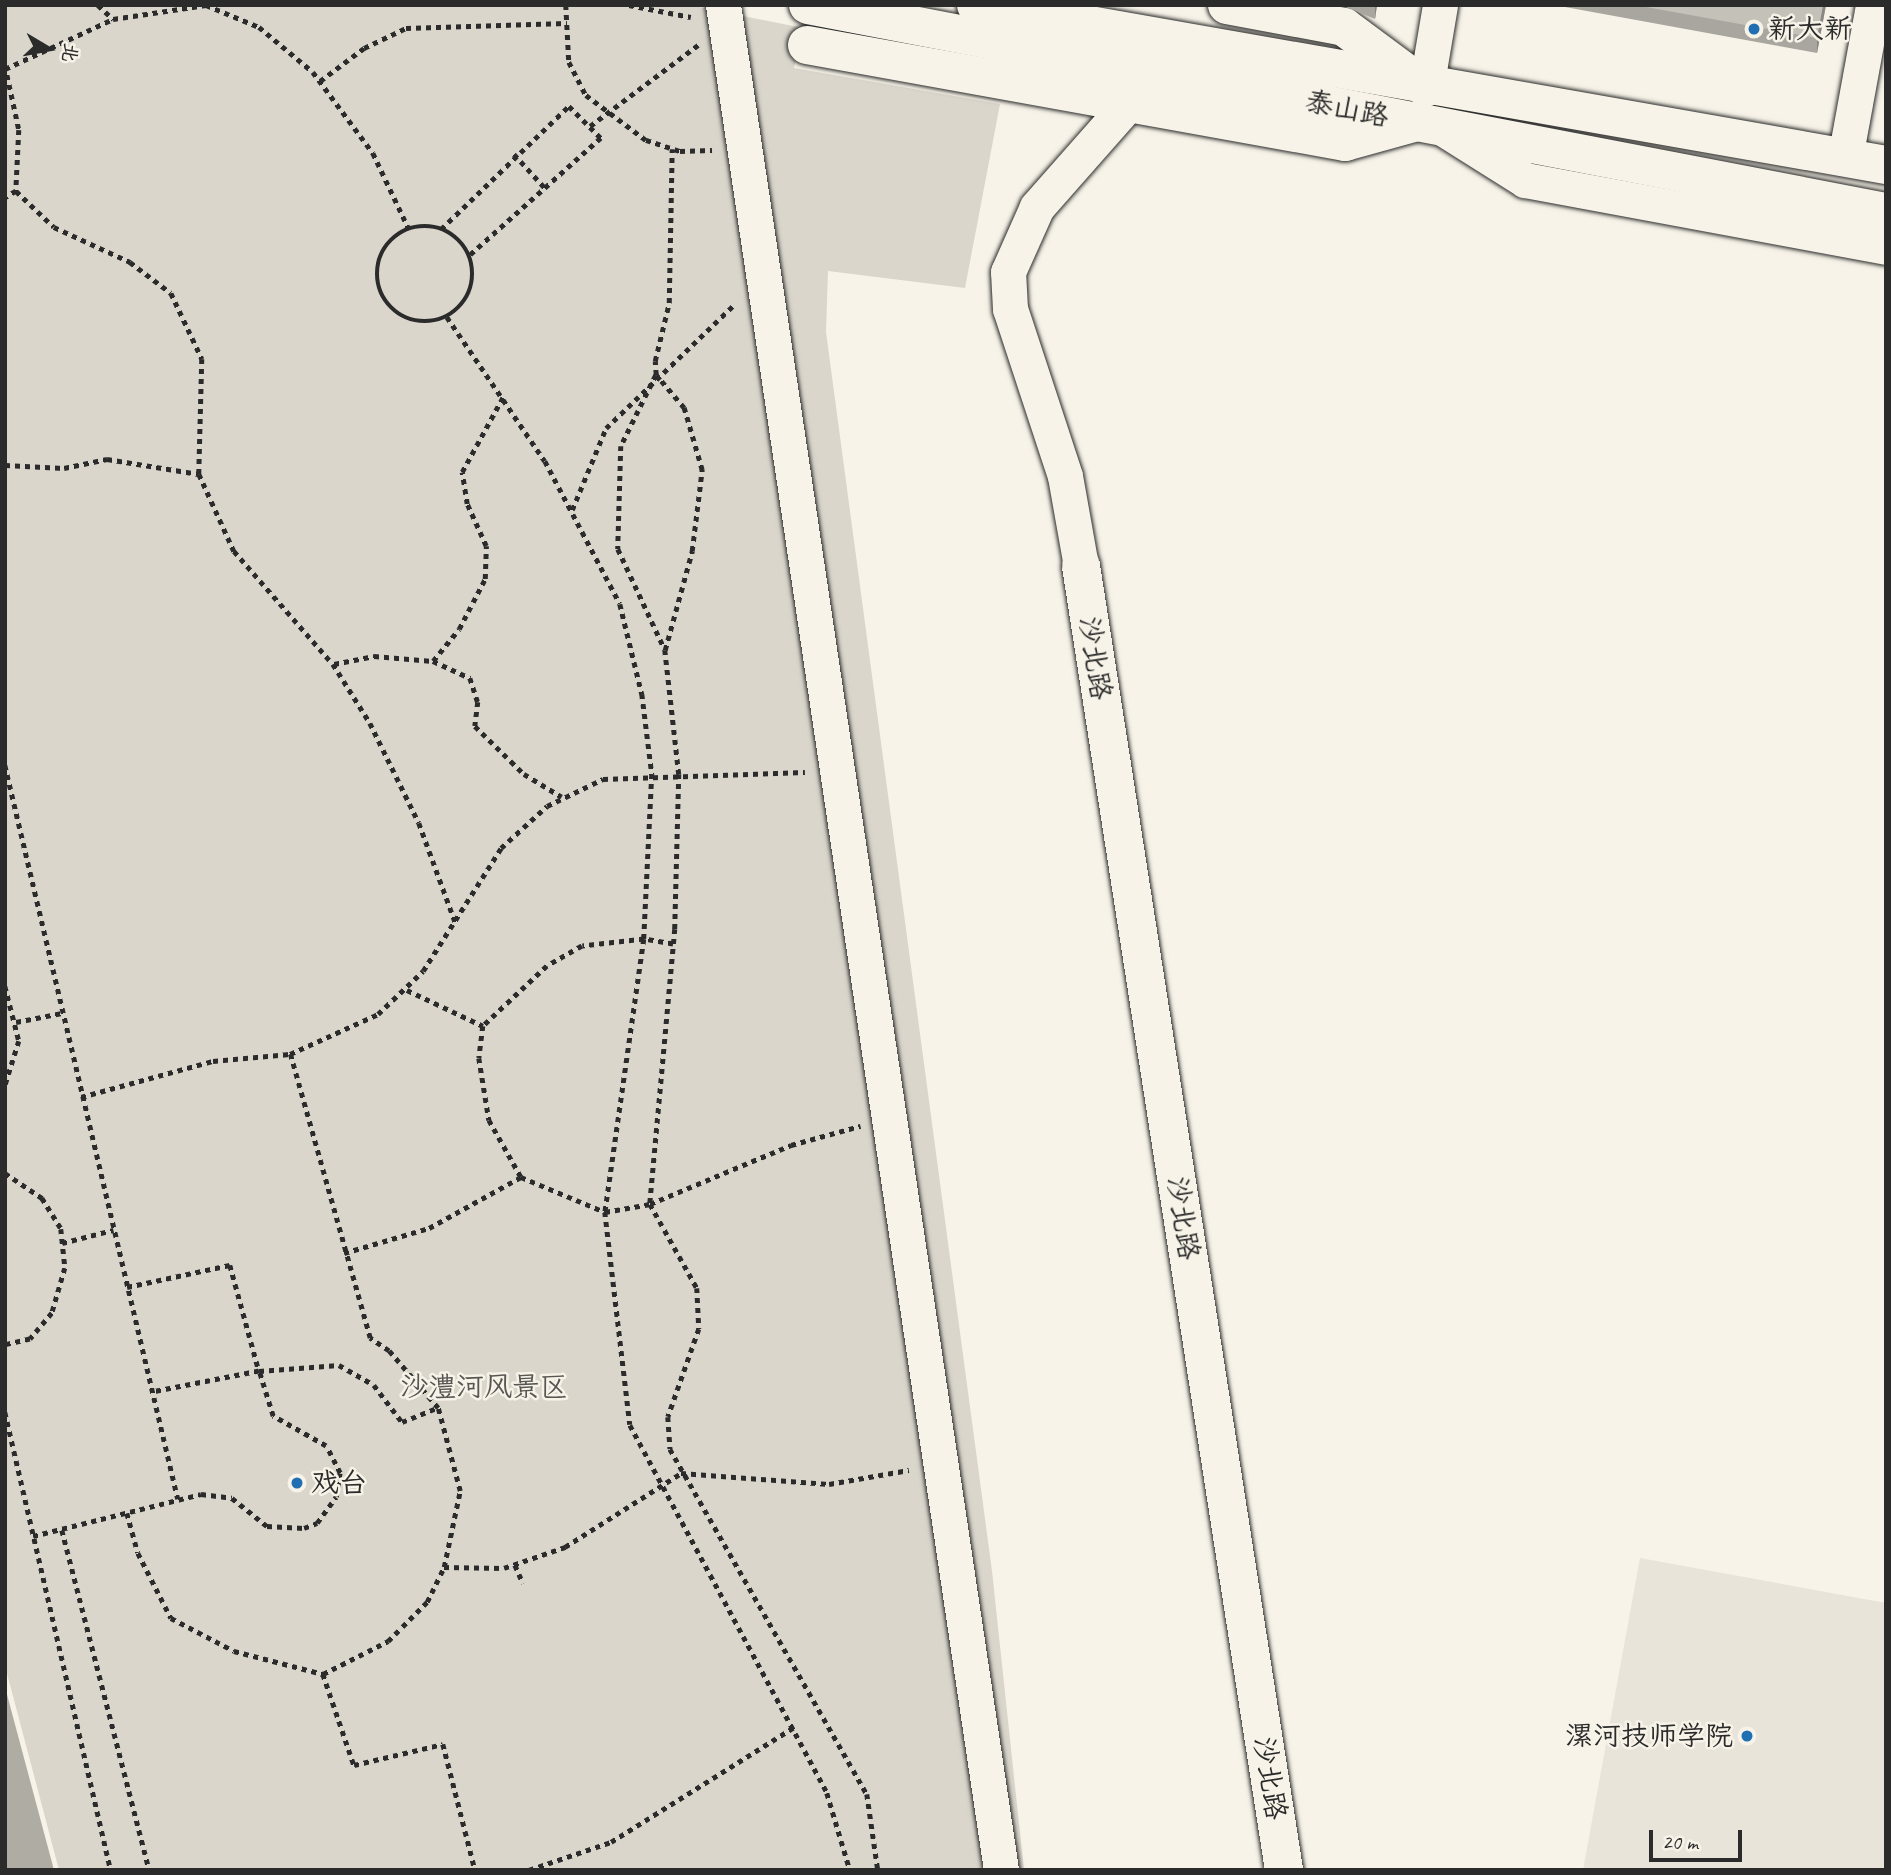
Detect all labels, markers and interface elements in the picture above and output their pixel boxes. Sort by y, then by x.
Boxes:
place label: 新大新 [1768,12,1852,46]
north arrow [14,14,84,84]
marker: 新大新 [1746,21,1762,37]
text: 北 [56,41,83,64]
street label: 泰山路 [1303,84,1391,134]
street label: 沙北路 [1072,614,1118,702]
street label: 沙北路 [1160,1174,1206,1262]
park label: 沙澧河风景区 [400,1370,568,1404]
place label: 戏台 [311,1466,367,1500]
marker: 戏台 [289,1475,305,1491]
place label: 漯河技师学院 [1565,1719,1733,1753]
marker: 漯河技师学院 [1739,1728,1755,1744]
street label: 沙北路 [1247,1734,1293,1822]
scale bar [1653,1815,1746,1859]
text: 20 m [1662,1829,1698,1855]

